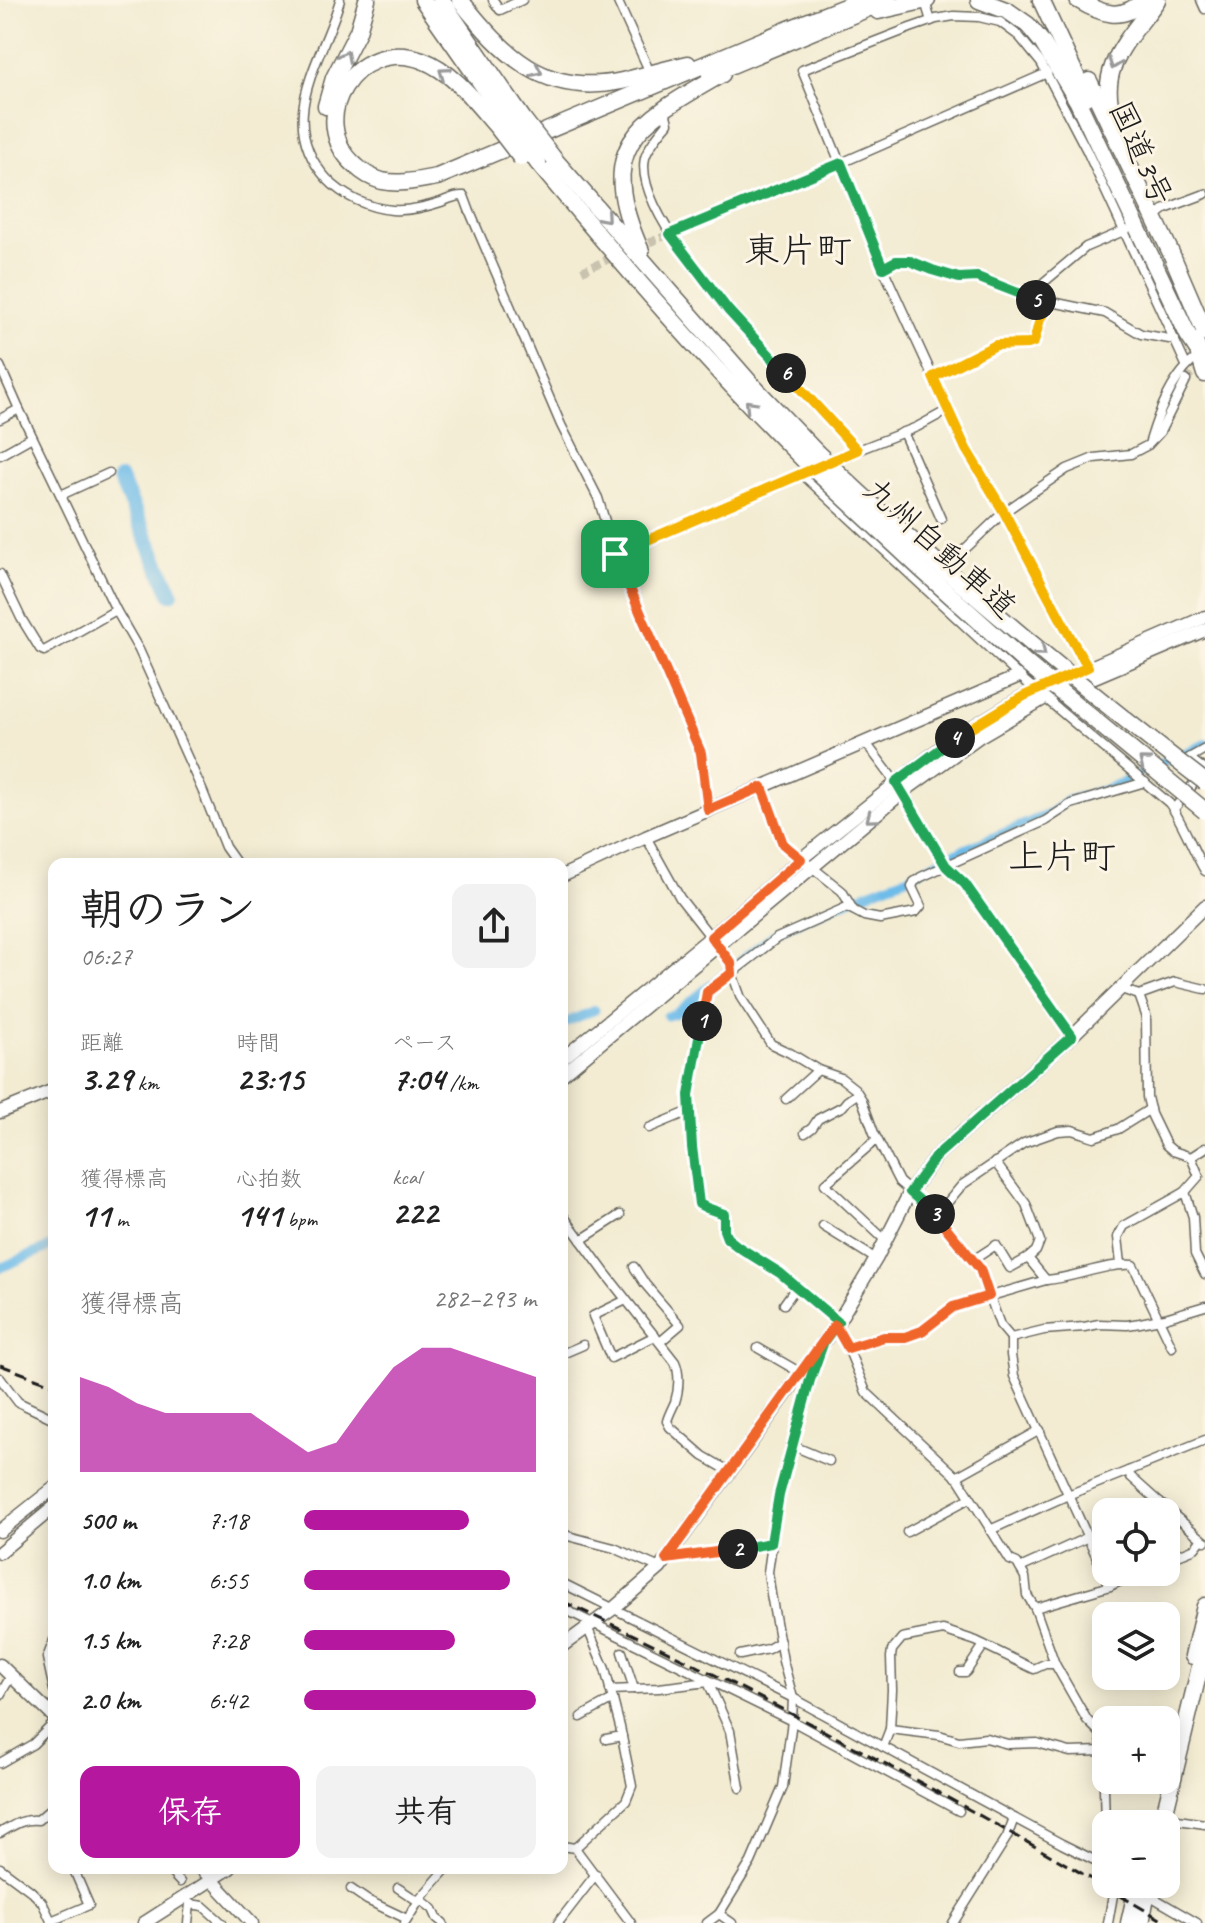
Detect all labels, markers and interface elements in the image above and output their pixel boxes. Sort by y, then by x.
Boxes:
one-way arrow [336,49,351,64]
one-way arrow [1108,56,1124,70]
one-way arrow [529,61,543,77]
one-way arrow [438,68,452,83]
street label: 国道3号 [1100,94,1182,212]
one-way arrow [595,208,610,223]
district label: 東片町 [744,227,852,273]
pin: 5 [1016,280,1056,320]
text: 5 [1031,286,1041,314]
pin: 6 [766,353,806,393]
text: 6 [781,359,791,387]
one-way arrow [744,400,759,414]
street label: 九州自動車道 [855,469,1025,627]
pin [581,520,649,588]
icon: arrive [593,532,637,576]
one-way arrow [1032,641,1046,656]
pin: 4 [935,718,975,758]
text: 4 [950,724,960,752]
one-way arrow [1139,757,1154,772]
one-way arrow [865,809,880,823]
district label: 上片町 [1008,833,1116,879]
text: 朝のラン [80,882,256,937]
button: share [452,884,536,968]
text: 06:27 [80,940,132,973]
pin: 1 [682,1001,722,1041]
text: 1 [697,1007,707,1035]
text: 距離 [80,1029,124,1057]
text: 時間 [236,1029,280,1057]
text: ペース [392,1029,457,1057]
text: 3.29 [80,1057,132,1100]
text: 23:15 [236,1057,303,1100]
text: 7:04 [392,1057,445,1100]
text: km [132,1069,159,1097]
text: /km [445,1069,479,1097]
text: kcal [392,1163,421,1191]
text: 獲得標高 [80,1165,168,1193]
text: 心拍数 [236,1165,302,1193]
text: 222 [392,1191,438,1234]
text: 11 [80,1193,111,1236]
text: 141 [236,1193,282,1236]
pin: 3 [915,1194,955,1234]
text: 3 [930,1200,940,1228]
text: m [111,1205,128,1233]
text: bpm [282,1205,317,1233]
text: 282–293 m [433,1282,536,1315]
text: 獲得標高 [80,1287,184,1320]
map controls [1092,1498,1180,1898]
button: locate [1092,1498,1180,1586]
text: 500 m [80,1504,136,1537]
text: 7:18 [208,1504,248,1537]
pin: 2 [718,1529,758,1569]
text: 2 [733,1535,743,1563]
text: 1.0 km [80,1564,140,1597]
text: 6:55 [208,1564,248,1597]
button: layers [1092,1602,1180,1690]
text: 1.5 km [80,1624,140,1657]
text: 7:28 [208,1624,248,1657]
text: 2.0 km [80,1684,140,1717]
text: 6:42 [208,1684,248,1717]
button: + [1092,1706,1180,1794]
button: 保存 [80,1766,300,1858]
button: 共有 [316,1766,536,1858]
button: − [1092,1810,1180,1898]

